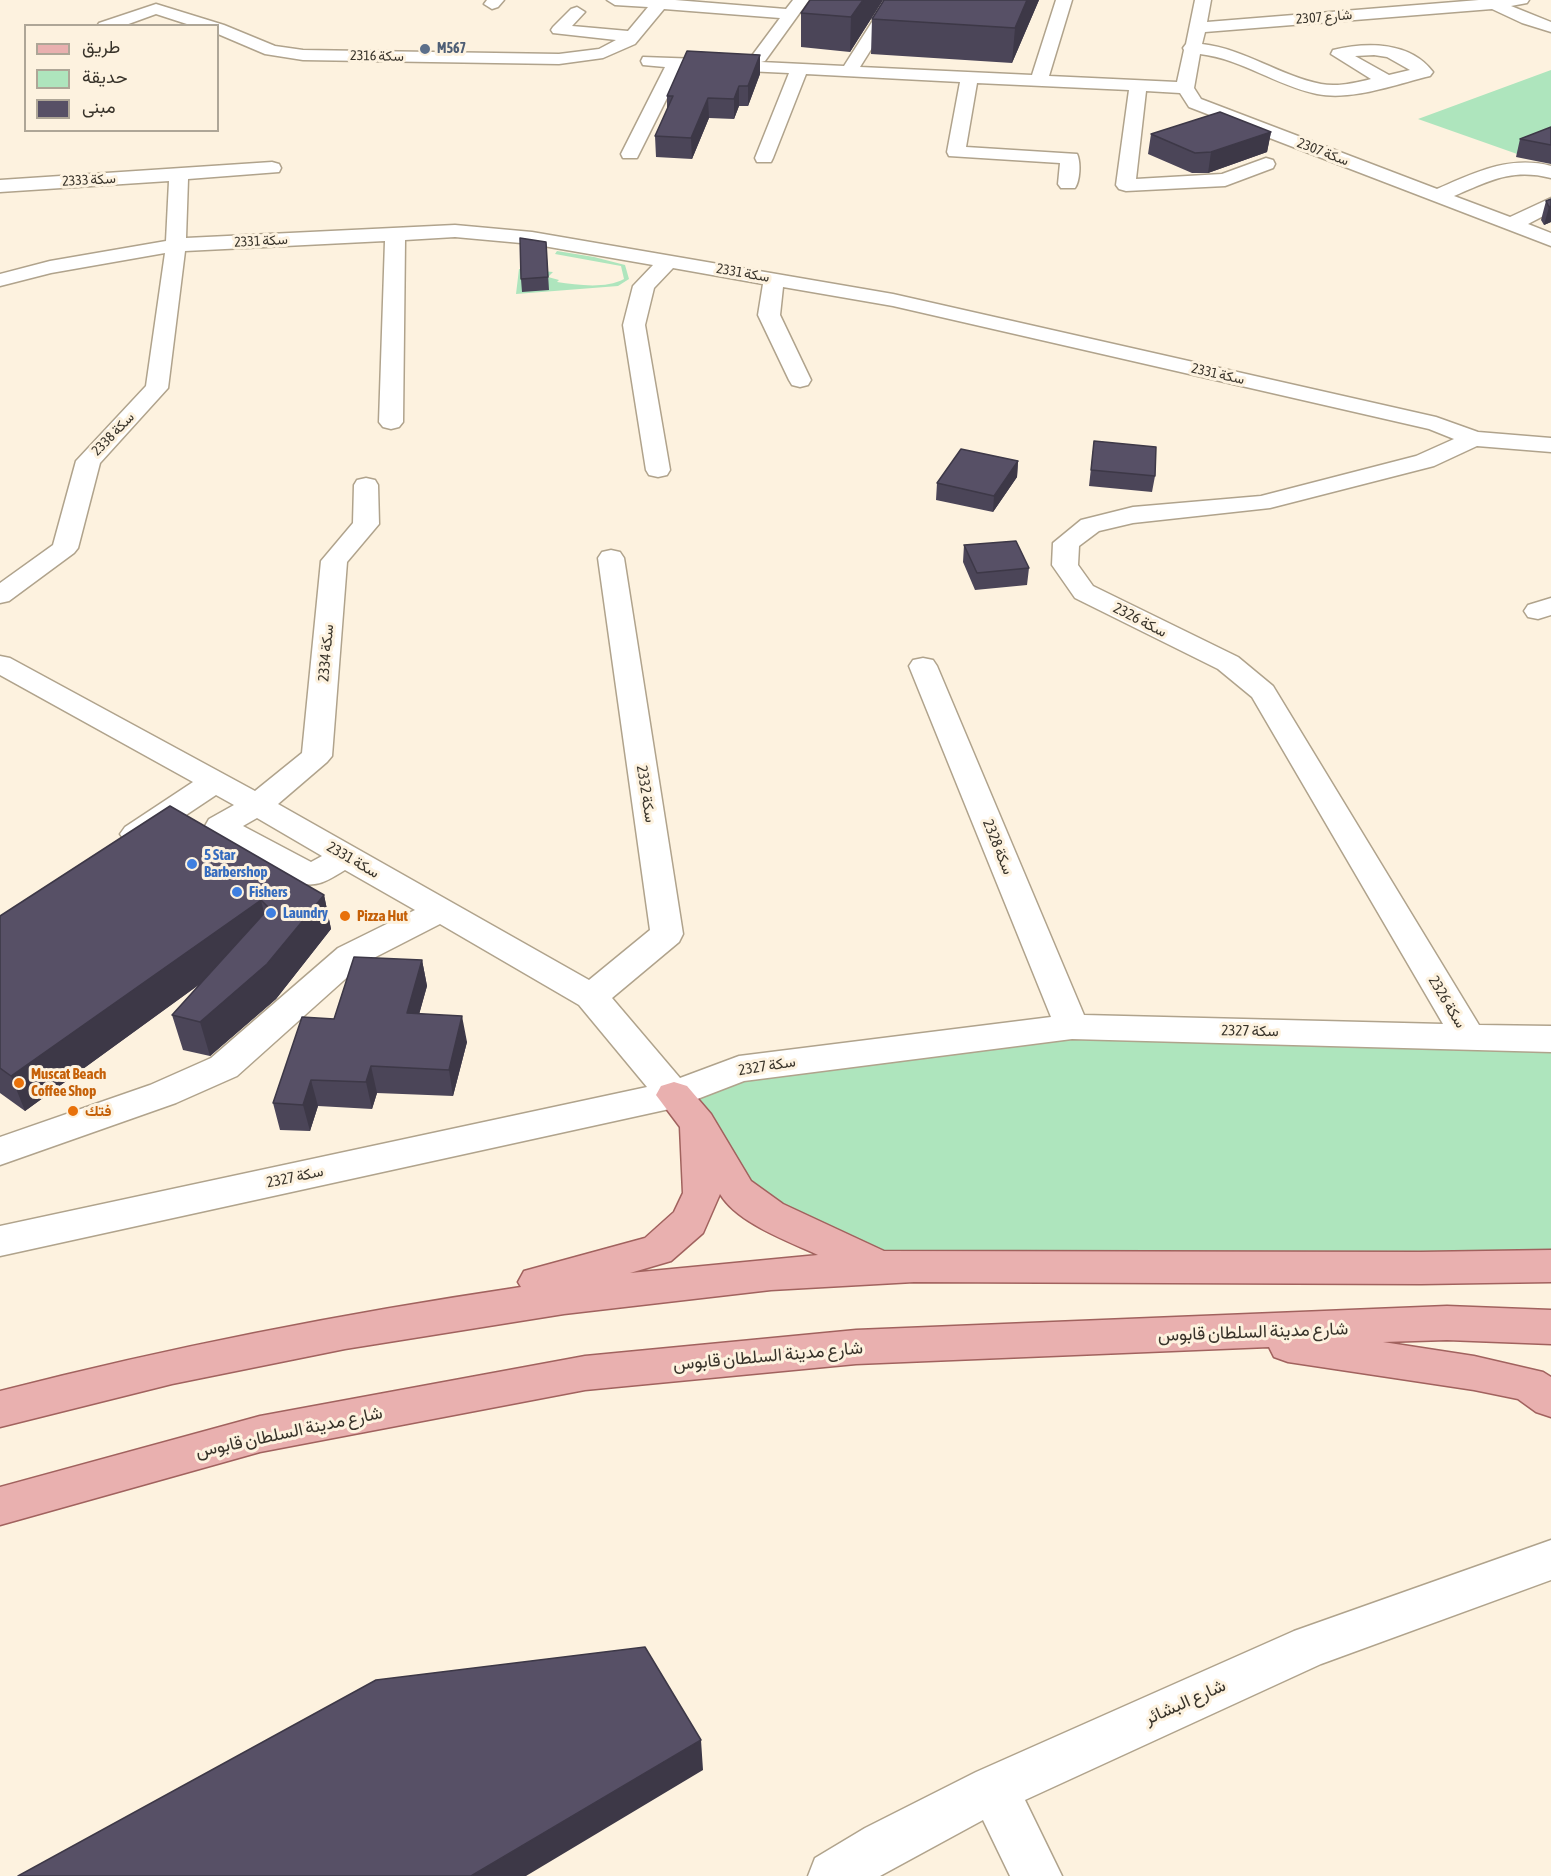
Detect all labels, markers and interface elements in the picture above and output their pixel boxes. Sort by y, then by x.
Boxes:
street label: 2307 شارع [1295,6,1353,28]
legend [24,24,219,132]
text: طريق [82,36,120,57]
place label: M567 [437,41,466,57]
marker: M567 [418,42,432,56]
street label: 2316 سكة [350,47,404,65]
text: حديقة [82,66,128,87]
text: مبنى [82,96,116,117]
street label: سكة 2307 [1295,135,1351,169]
street label: سكة 2333 [62,170,116,190]
street label: سكة 2331 [234,231,288,251]
street label: سكة 2331 [715,260,771,286]
street label: سكة 2331 [1190,360,1246,388]
street label: سكة 2338 [88,409,138,459]
street label: سكة 2326 [1110,599,1170,641]
street label: سكة 2334 [315,624,337,682]
street label: سكة 2332 [633,764,659,824]
street label: سكة 2328 [979,817,1017,877]
street label: سكة 2331 [324,838,382,882]
place label: 5 Star Barbershop [204,846,268,881]
marker: 5 Star Barbershop [185,857,199,871]
place label: Fishers [249,883,288,901]
marker: Fishers [230,885,244,899]
place label: Laundry [283,904,328,922]
marker: Laundry [264,906,278,920]
place label: Pizza Hut [357,907,408,925]
marker: Pizza Hut [338,909,352,923]
street label: سكة 2326 [1424,973,1470,1031]
street label: سكة 2327 [1221,1021,1279,1041]
street label: سكة 2327 [737,1053,797,1079]
place label: Muscat Beach Coffee Shop [31,1065,106,1100]
marker: Muscat Beach Coffee Shop [12,1076,26,1090]
place label: فتك [85,1102,112,1120]
marker: فتك [66,1104,80,1118]
street label: سكة 2327 [265,1162,325,1192]
street label: شارع مدينة السلطان قابوس [1157,1318,1349,1346]
street label: شارع مدينة السلطان قابوس [672,1337,864,1375]
street label: شارع مدينة السلطان قابوس [194,1402,384,1462]
street label: شارع البشائر [1141,1675,1229,1729]

